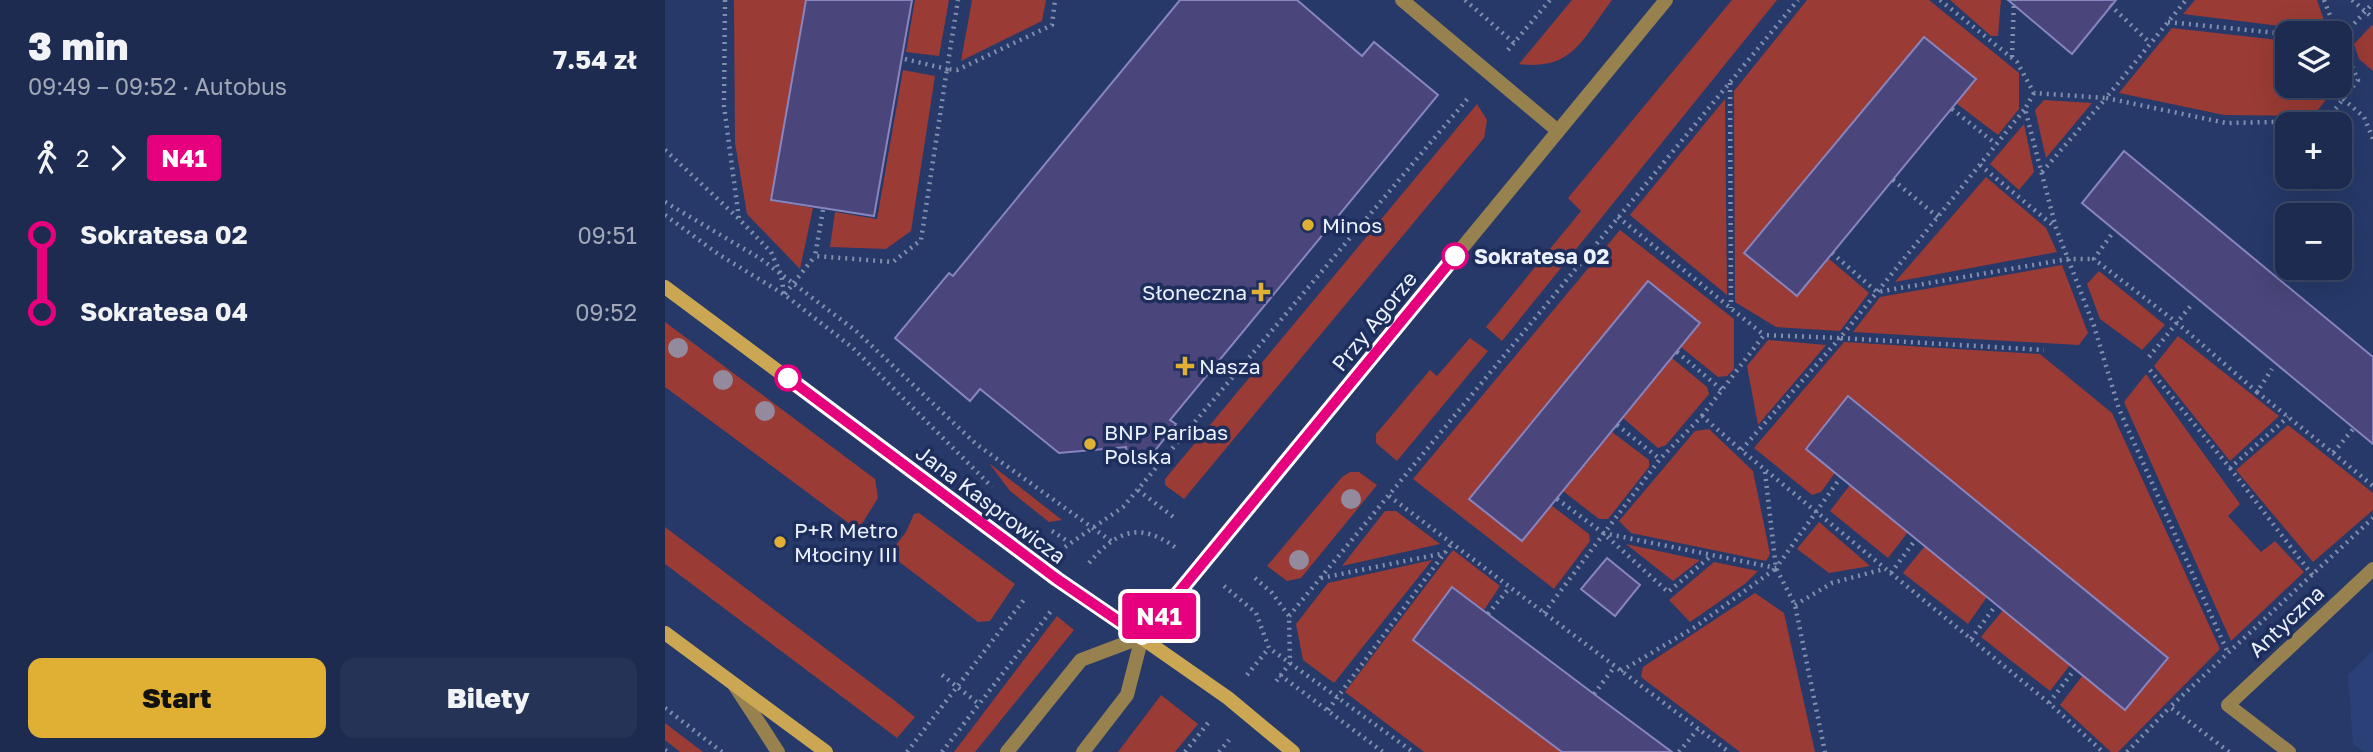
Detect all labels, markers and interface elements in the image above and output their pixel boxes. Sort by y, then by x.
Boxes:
map controls [2275,21,2352,280]
button: layers [2275,21,2352,98]
text: 3 min [28,23,128,68]
text: 7.54 zł [553,44,637,75]
text: 09:49 – 09:52 · Autobus [28,72,287,100]
button: + [2275,112,2352,189]
icon: walk [28,139,66,177]
icon: forward [99,139,137,177]
text: N41 [161,143,207,172]
text: 2 [76,144,89,172]
button: − [2275,203,2352,280]
place label: Minos [1322,212,1382,238]
marker: Minos [1300,217,1316,233]
text: Sokratesa 02 [80,219,248,250]
text: 09:51 [577,221,637,249]
marker: Sokratesa 02 [1442,243,1468,269]
place label: Sokratesa 02 [1474,243,1610,269]
street label: Przy Agorze [1326,266,1422,376]
place label: Słoneczna [1142,279,1247,305]
marker: Słoneczna [1253,284,1269,300]
text: Sokratesa 04 [80,296,248,327]
text: 09:52 [575,298,637,326]
place label: Nasza [1199,353,1261,379]
marker: Nasza [1177,358,1193,374]
unlabelled marker [775,365,801,391]
place label: BNP Paribas Polska [1104,419,1228,469]
marker: BNP Paribas Polska [1082,436,1098,452]
street label: Jana Kasprowicza [911,439,1071,569]
place label: P+R Metro Młociny III [794,517,898,567]
marker: P+R Metro Młociny III [772,534,788,550]
street label: Antyczna [2243,579,2329,663]
line badge: N41 [1119,593,1199,639]
text: N41 [1136,601,1182,630]
button: Start [28,658,326,738]
button: Bilety [340,658,637,738]

